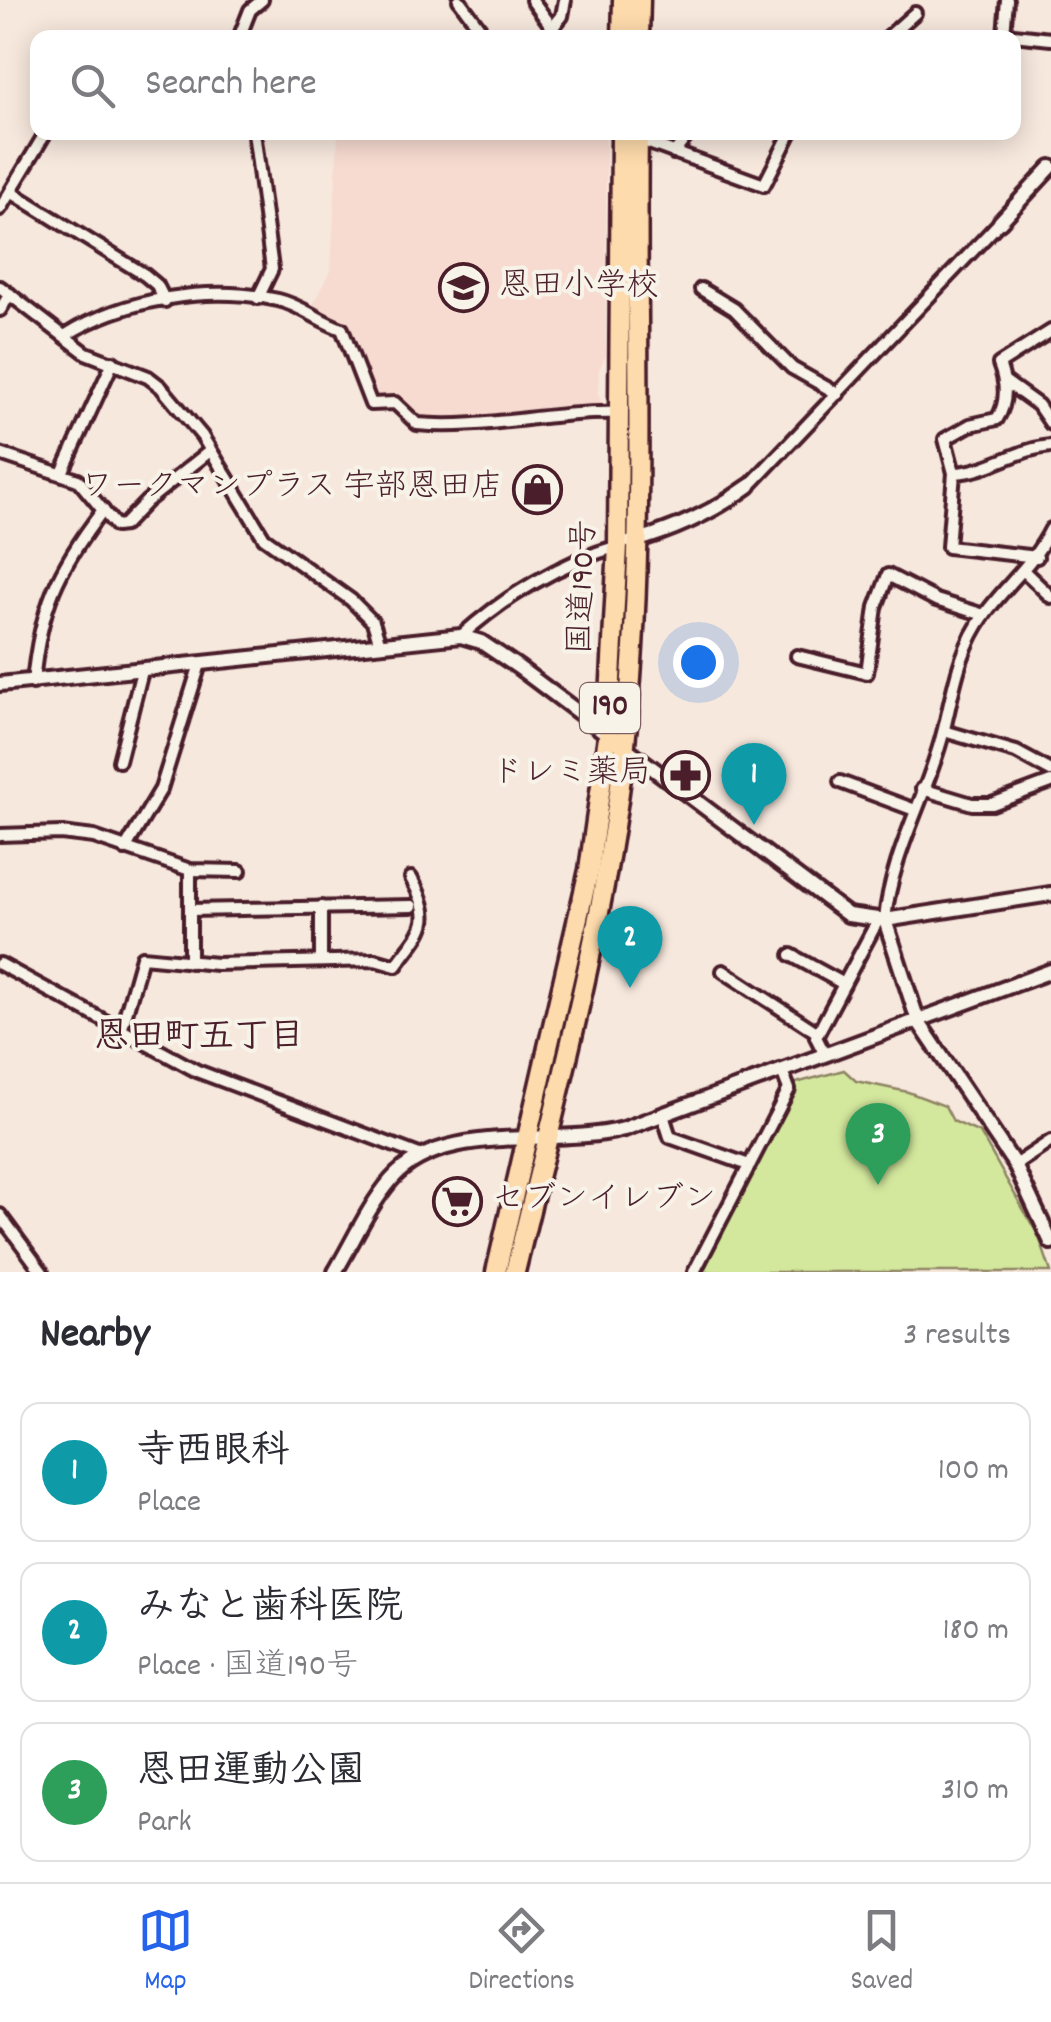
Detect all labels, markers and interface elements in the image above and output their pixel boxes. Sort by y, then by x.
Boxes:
search box [30,30,1021,140]
icon: search [65,58,120,113]
text: Search here [145,58,317,113]
school or university icon: 恩田小学校 [438,262,490,314]
place label: 恩田小学校 [499,265,659,311]
shop icon: ワークマンプラス 宇部恩田店 [512,463,564,515]
place label: ワークマンプラス 宇部恩田店 [81,466,503,512]
street label: 国道190号 [560,519,610,655]
your location [673,637,724,688]
road number: 190 [580,683,640,733]
pin: 1 [722,742,786,825]
pharmacy icon: ドレミ薬局 [660,749,712,801]
place label: ドレミ薬局 [491,752,651,798]
pin: 2 [598,906,662,988]
district label: 恩田町五丁目 [94,1014,304,1064]
pin: 3 [846,1102,910,1185]
supermarket icon: セブンイレブン [431,1175,483,1227]
place label: セブンイレブン [492,1178,716,1224]
text: Nearby [40,1307,150,1367]
text: 3 results [903,1314,1011,1360]
text: 寺西眼科 [137,1426,289,1481]
text: 1 [71,1449,78,1495]
text: 100 m [938,1449,1009,1495]
text: Place [137,1481,201,1527]
text: みなと歯科医院 [137,1582,403,1637]
text: 2 [68,1609,81,1655]
text: 180 m [942,1609,1009,1655]
text: Place · 国道190号 [137,1645,358,1691]
text: 恩田運動公園 [137,1746,365,1801]
text: 3 [67,1769,82,1815]
text: 310 m [941,1769,1009,1815]
text: Park [137,1801,192,1847]
tab: Map [138,1903,193,2003]
tab: Directions [469,1903,575,2003]
tab: Saved [851,1903,913,2003]

